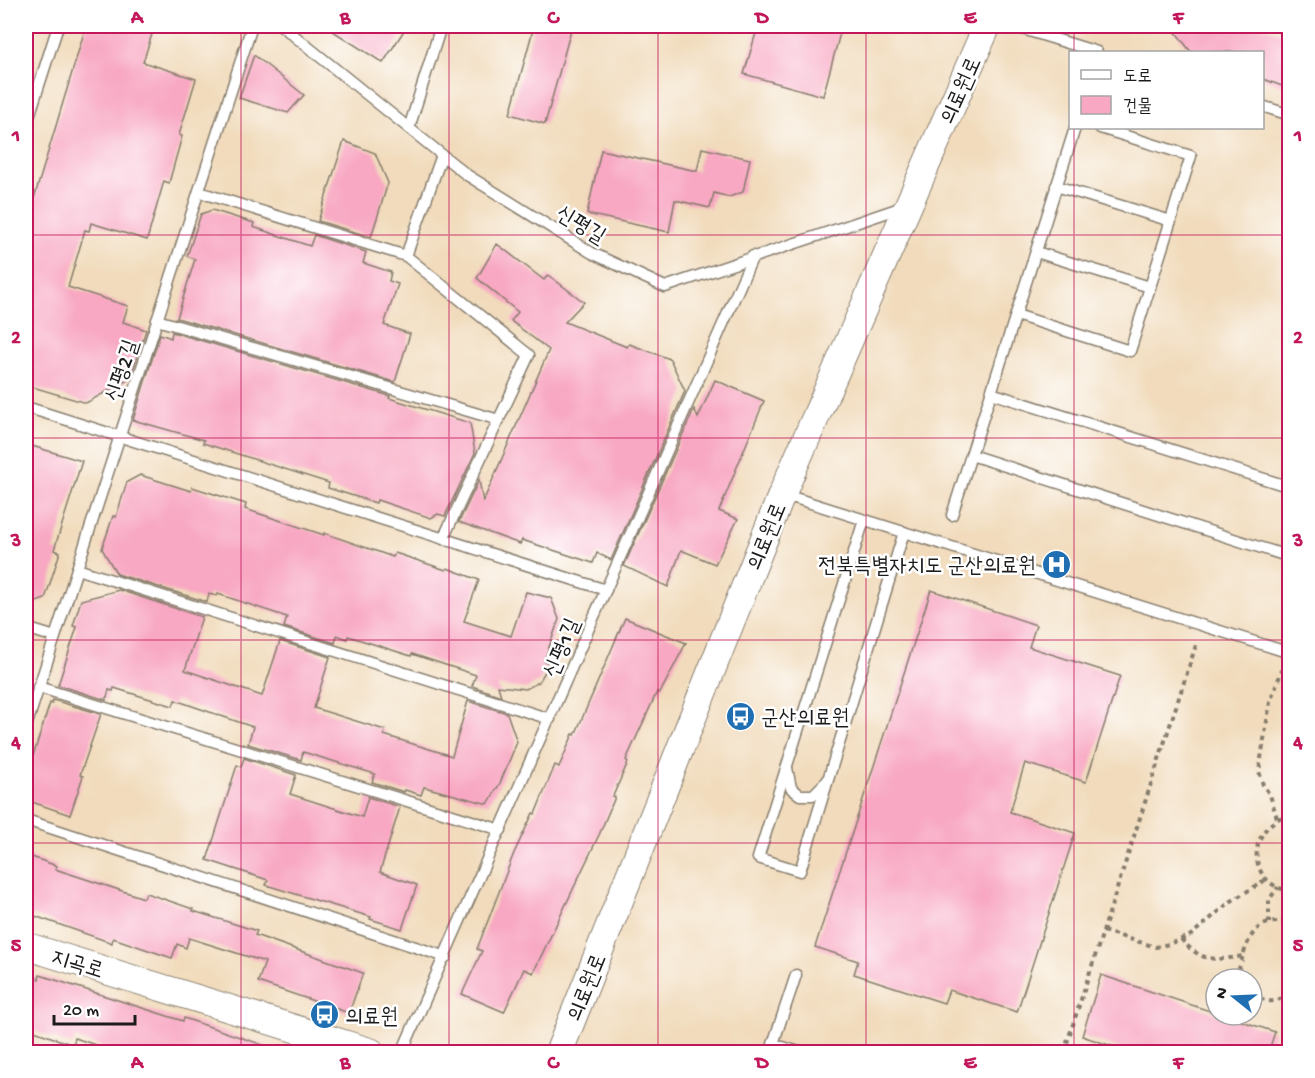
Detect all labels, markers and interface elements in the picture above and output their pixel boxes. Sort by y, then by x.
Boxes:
text: A [130,8,145,31]
text: B [339,8,351,31]
text: C [547,8,561,31]
text: D [753,8,769,31]
text: E [964,8,978,31]
text: F [1172,8,1185,31]
legend [1069,51,1264,129]
street label: 의료원로 [936,54,989,129]
text: 도로 [1123,67,1152,88]
text: 건물 [1123,97,1152,118]
text: 1 [11,126,20,149]
text: 1 [1293,126,1302,149]
street label: 신평길 [550,202,610,251]
text: 2 [11,328,21,351]
text: 2 [1293,328,1303,351]
street label: 신평2길 [102,337,146,406]
street label: 의료원로 [743,500,794,575]
text: 3 [10,531,21,554]
text: 3 [1292,531,1303,554]
hospital icon: 전북특별자치도 군산의료원 [1041,548,1073,580]
place label: 전북특별자치도 군산의료원 [818,555,1036,581]
street label: 신평1길 [540,615,588,682]
bus stop icon: 군산의료원 [724,700,756,732]
place label: 군산의료원 [761,707,850,733]
text: 4 [10,733,21,756]
text: 4 [1292,733,1303,756]
text: 5 [11,936,22,959]
text: 5 [1293,936,1304,959]
street label: 지곡로 [48,946,106,986]
street label: 의료원로 [563,951,614,1026]
north arrow [1204,967,1264,1027]
text: N [1212,985,1234,1001]
scale bar [54,988,135,1026]
bus stop icon: 의료원 [308,999,340,1031]
text: 20 m [63,1001,99,1022]
place label: 의료원 [345,1006,398,1032]
text: A [130,1053,145,1076]
text: B [339,1053,351,1076]
text: C [547,1053,561,1076]
text: D [753,1053,769,1076]
text: E [964,1053,978,1076]
text: F [1172,1053,1185,1076]

